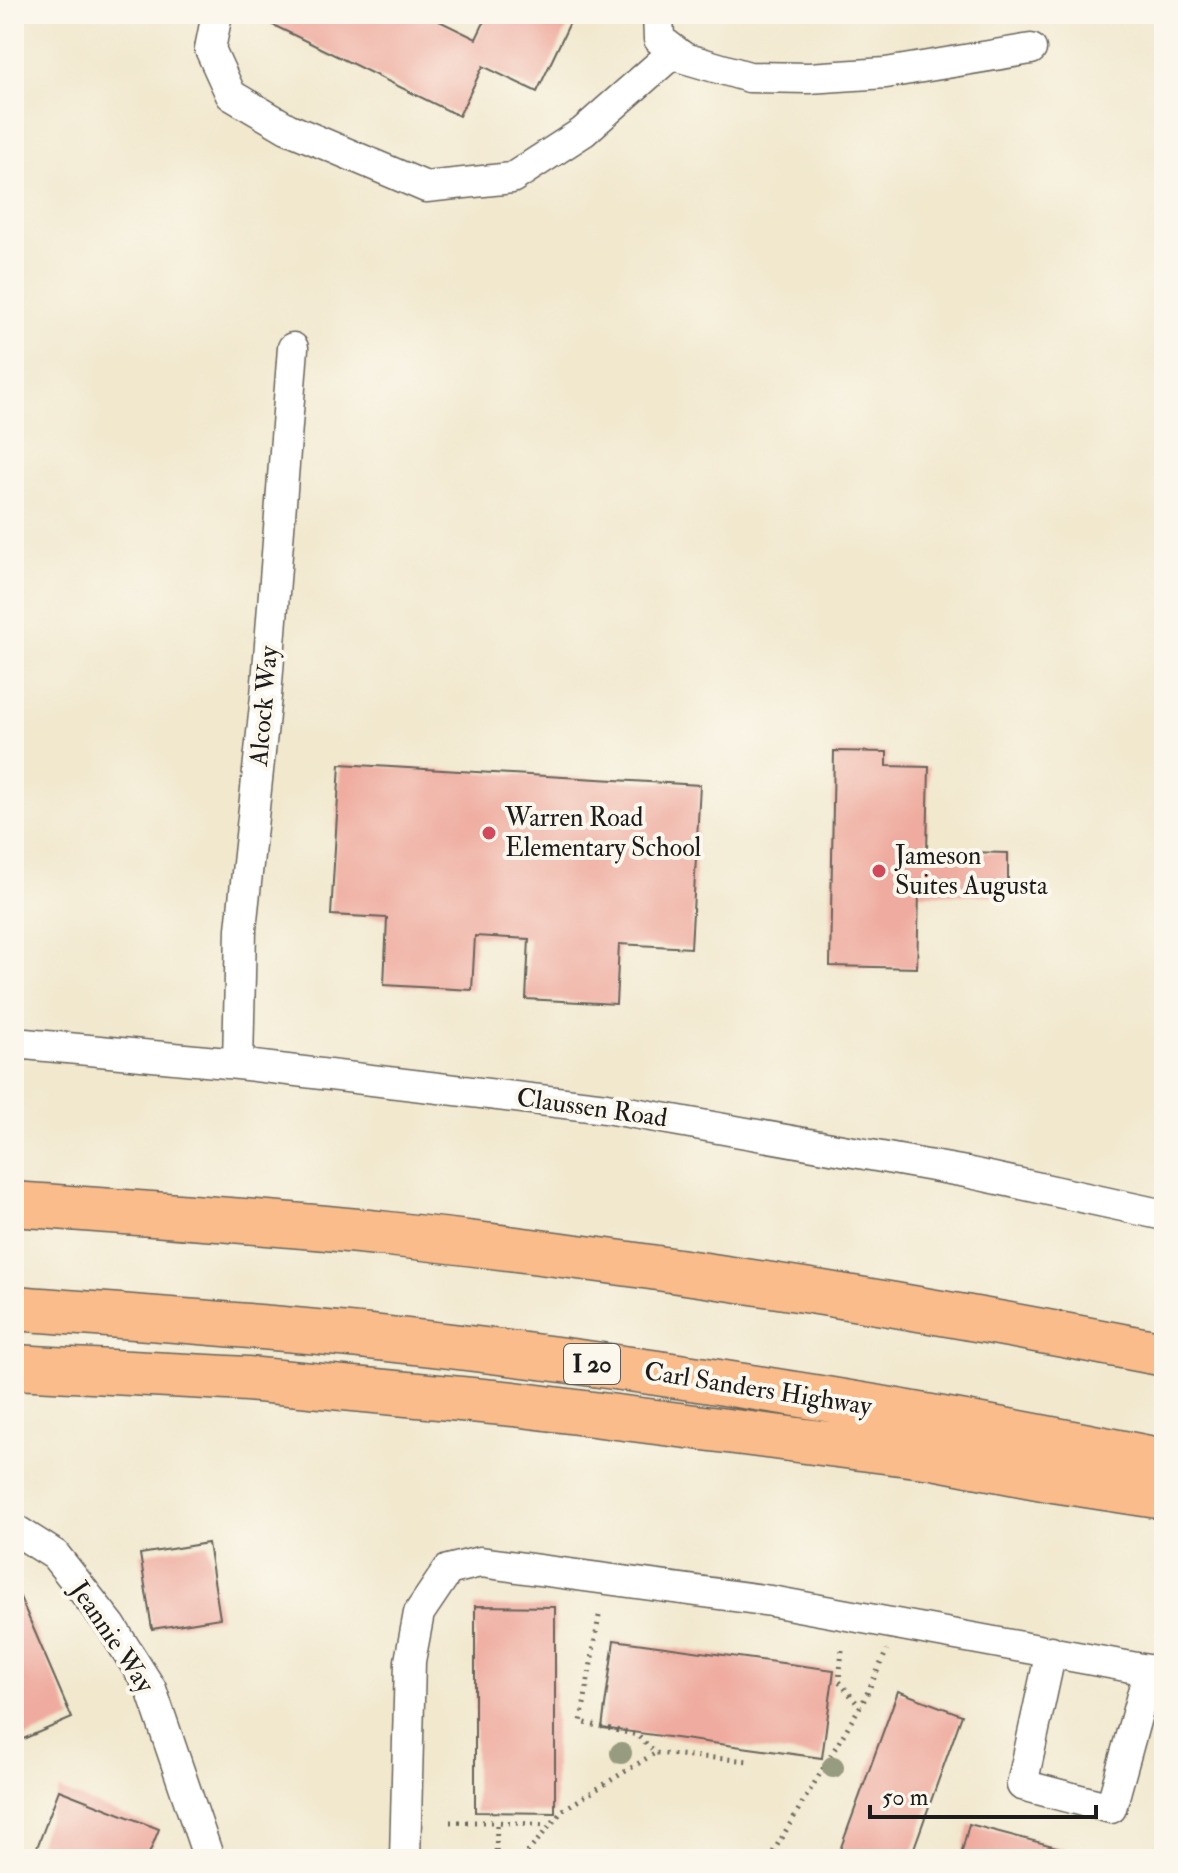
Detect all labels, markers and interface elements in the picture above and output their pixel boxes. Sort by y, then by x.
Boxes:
street label: Alcock Way [243,644,285,768]
place label: Warren Road Elementary School [504,802,702,864]
marker: Warren Road Elementary School [480,824,498,842]
place label: Jameson Suites Augusta [894,840,1048,902]
marker: Jameson Suites Augusta [870,862,888,880]
street label: Claussen Road [515,1082,670,1134]
road number: I 20 [564,1344,620,1384]
street label: Carl Sanders Highway [642,1355,874,1423]
street label: Jeannie Way [62,1574,161,1699]
scale bar [870,1769,1096,1819]
text: 50 m [882,1782,929,1813]

